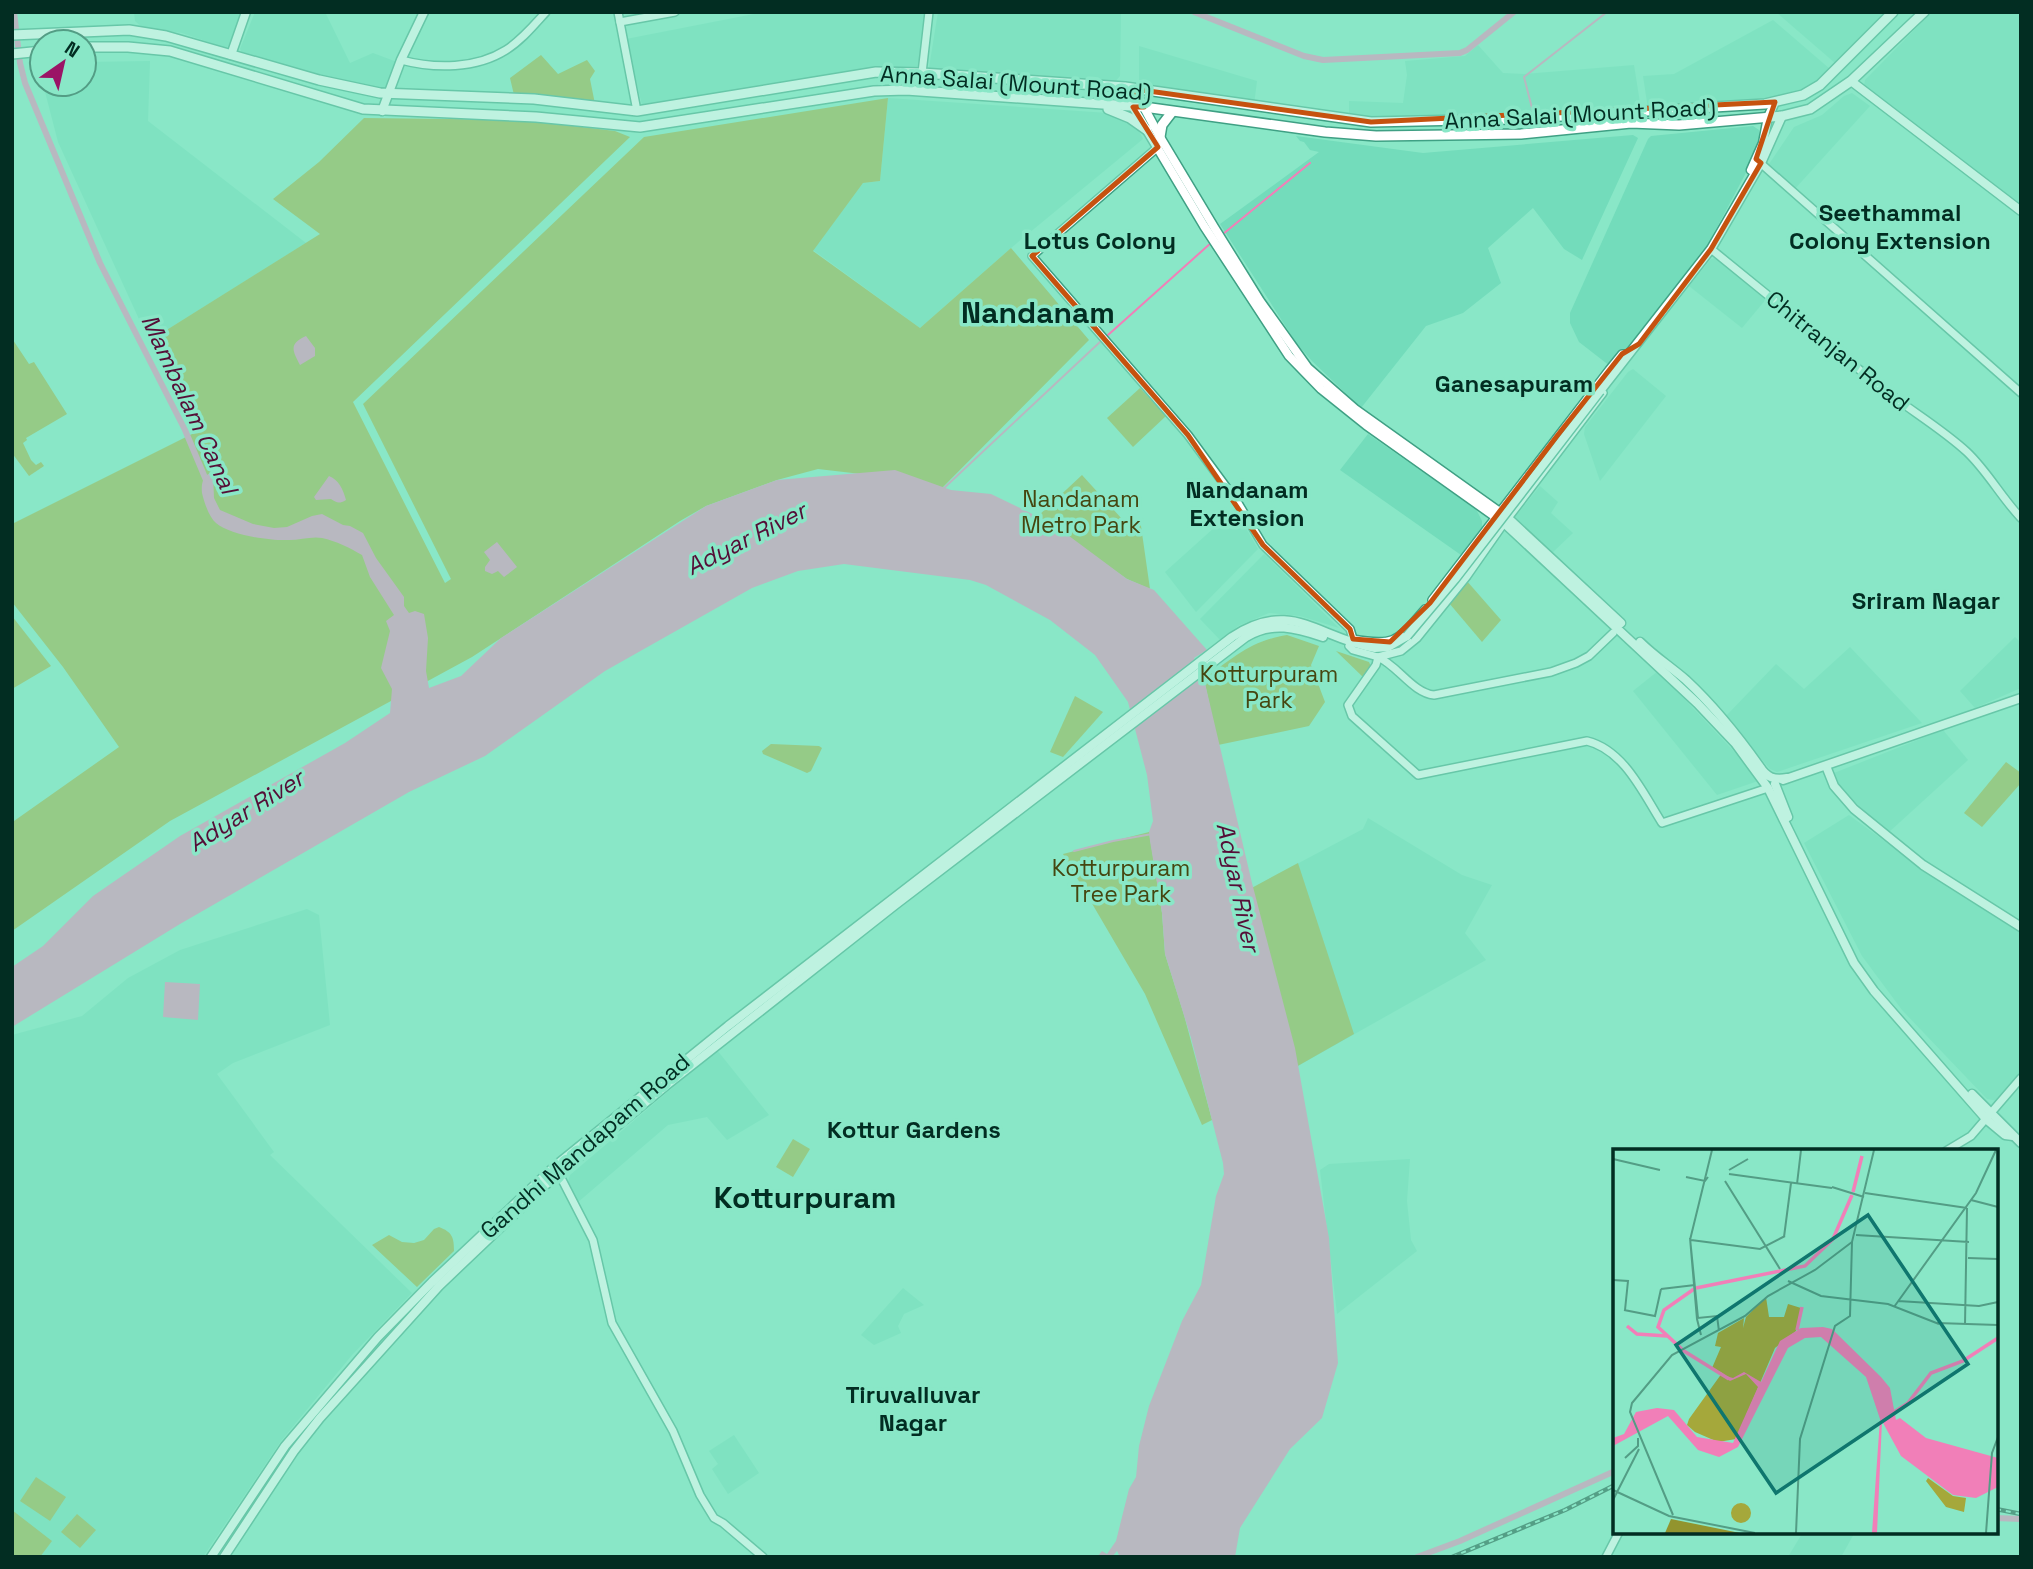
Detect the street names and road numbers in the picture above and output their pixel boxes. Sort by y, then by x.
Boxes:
street label: Anna Salai (Mount Road) [879,59,1153,107]
street label: Anna Salai (Mount Road) [1443,92,1717,136]
street label: Chitranjan Road [1760,284,1916,418]
street label: Gandhi Mandapam Road [474,1047,696,1245]

